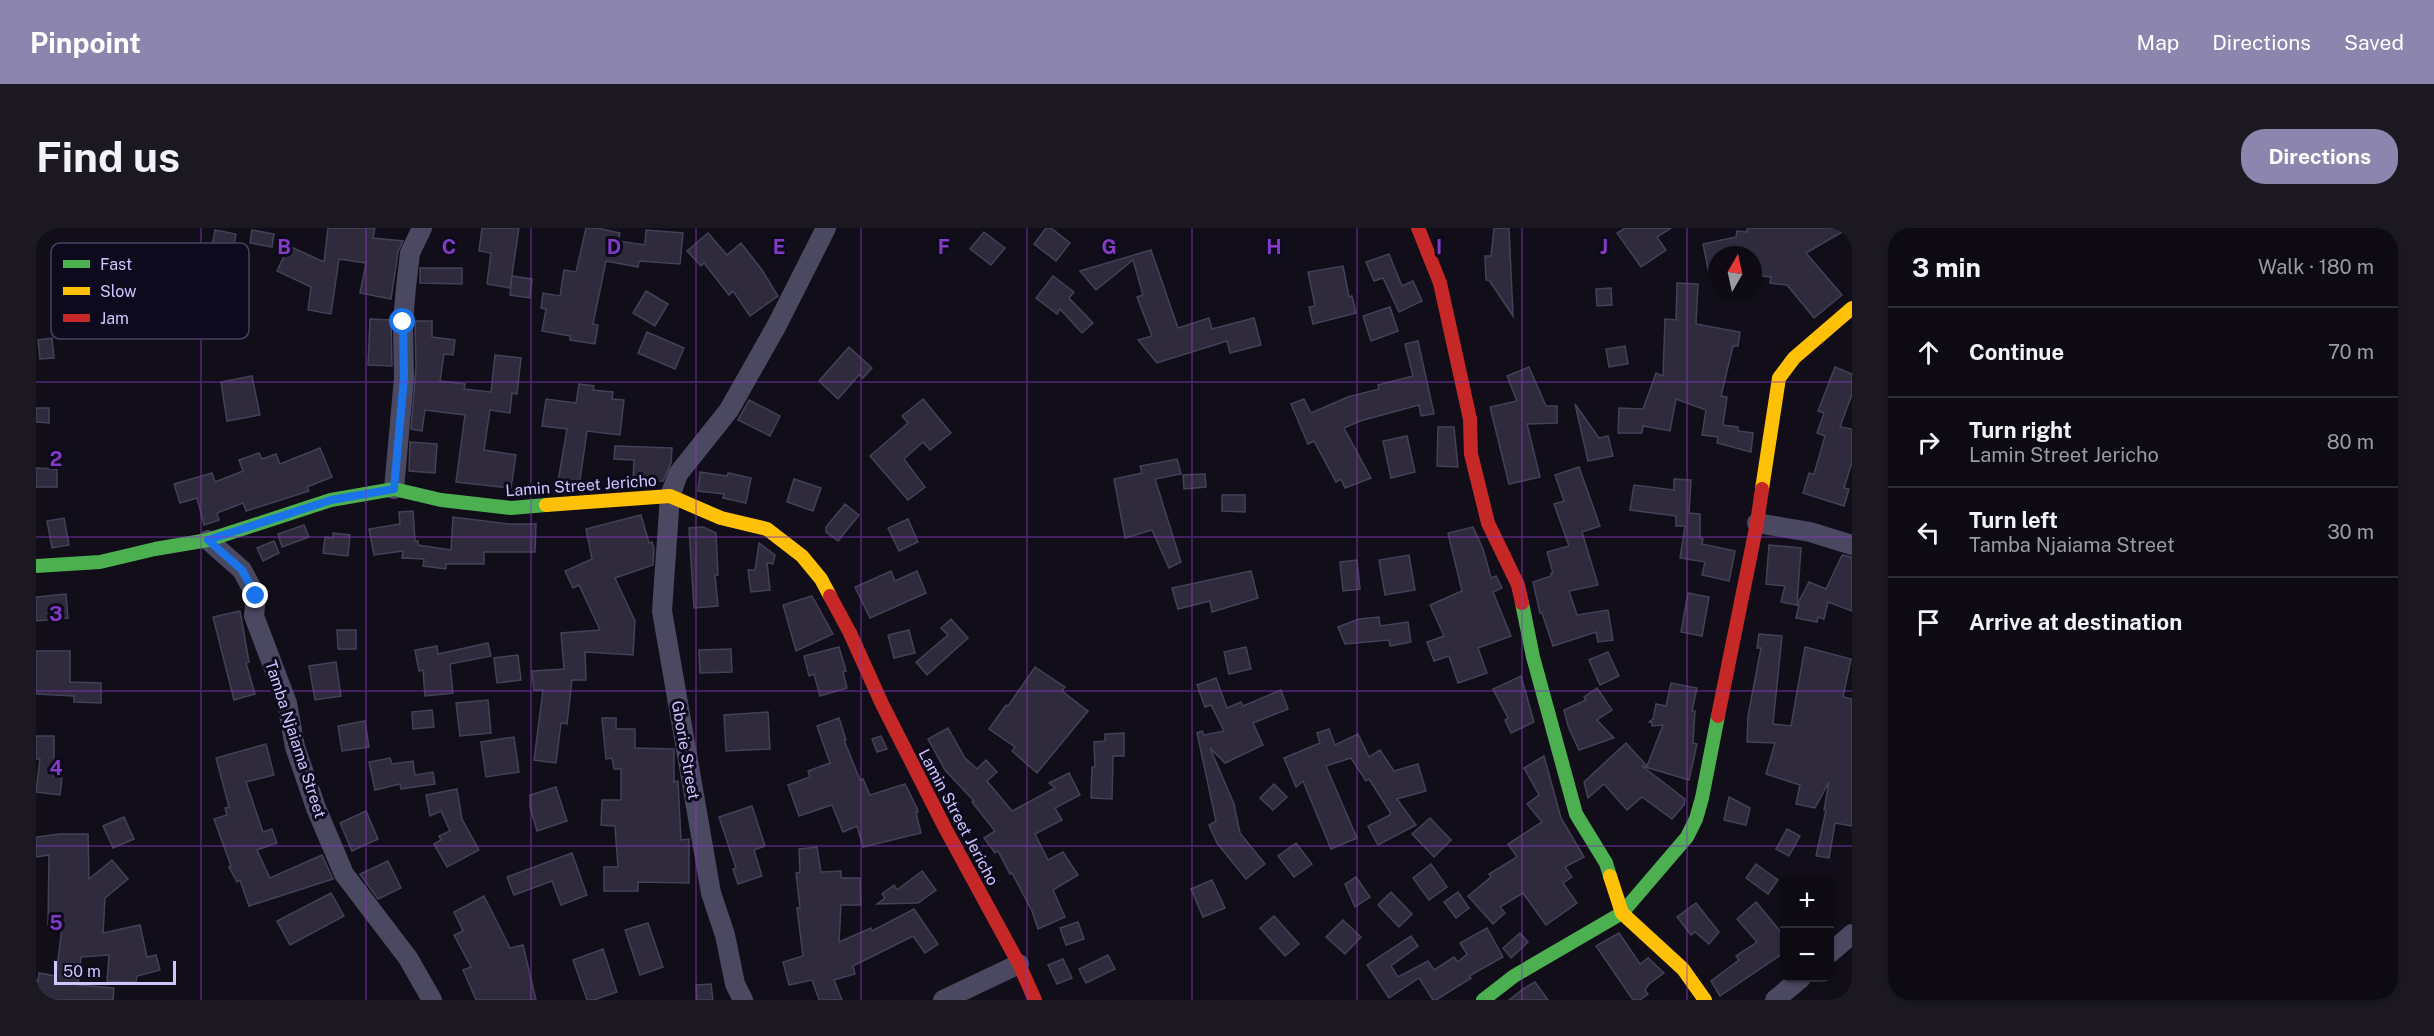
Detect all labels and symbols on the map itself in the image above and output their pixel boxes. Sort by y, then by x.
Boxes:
text: B [277,235,291,259]
text: C [442,235,456,259]
text: D [607,235,621,259]
text: E [773,235,785,259]
text: F [938,235,950,259]
text: G [1101,235,1117,259]
text: H [1266,235,1282,259]
text: I [1436,235,1442,259]
text: J [1600,235,1608,259]
legend [51,243,249,339]
north arrow [1708,246,1762,300]
text: Fast [100,255,132,274]
text: Slow [100,282,137,301]
route start [389,308,415,334]
text: Jam [100,309,129,328]
text: 2 [50,447,62,471]
street label: Lamin Street Jericho [505,471,657,500]
route end [242,582,268,608]
text: 3 [49,602,63,626]
street label: Tamba Njaiama Street [261,658,330,820]
street label: Gborie Street [667,699,704,801]
street label: Lamin Street Jericho [915,746,1003,889]
text: 4 [49,756,63,780]
text: 5 [49,911,63,935]
scale bar [54,958,176,986]

